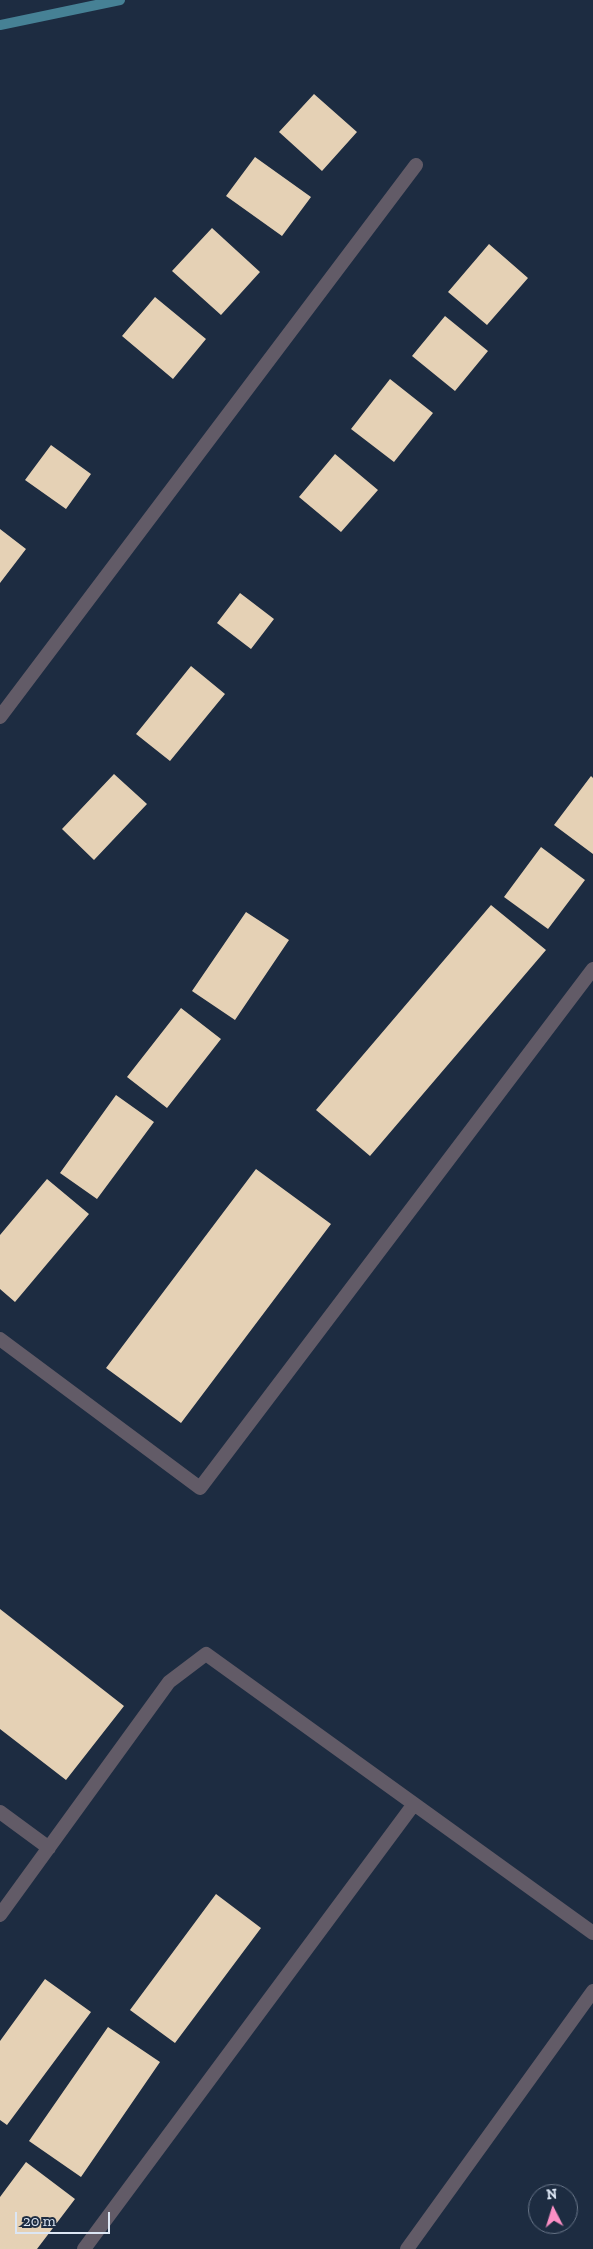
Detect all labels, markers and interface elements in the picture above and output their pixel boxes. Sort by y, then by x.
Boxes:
north arrow [528,2184,578,2234]
text: N [546,2186,558,2203]
scale bar [18,2202,112,2234]
text: 20 m [23,2212,56,2230]

